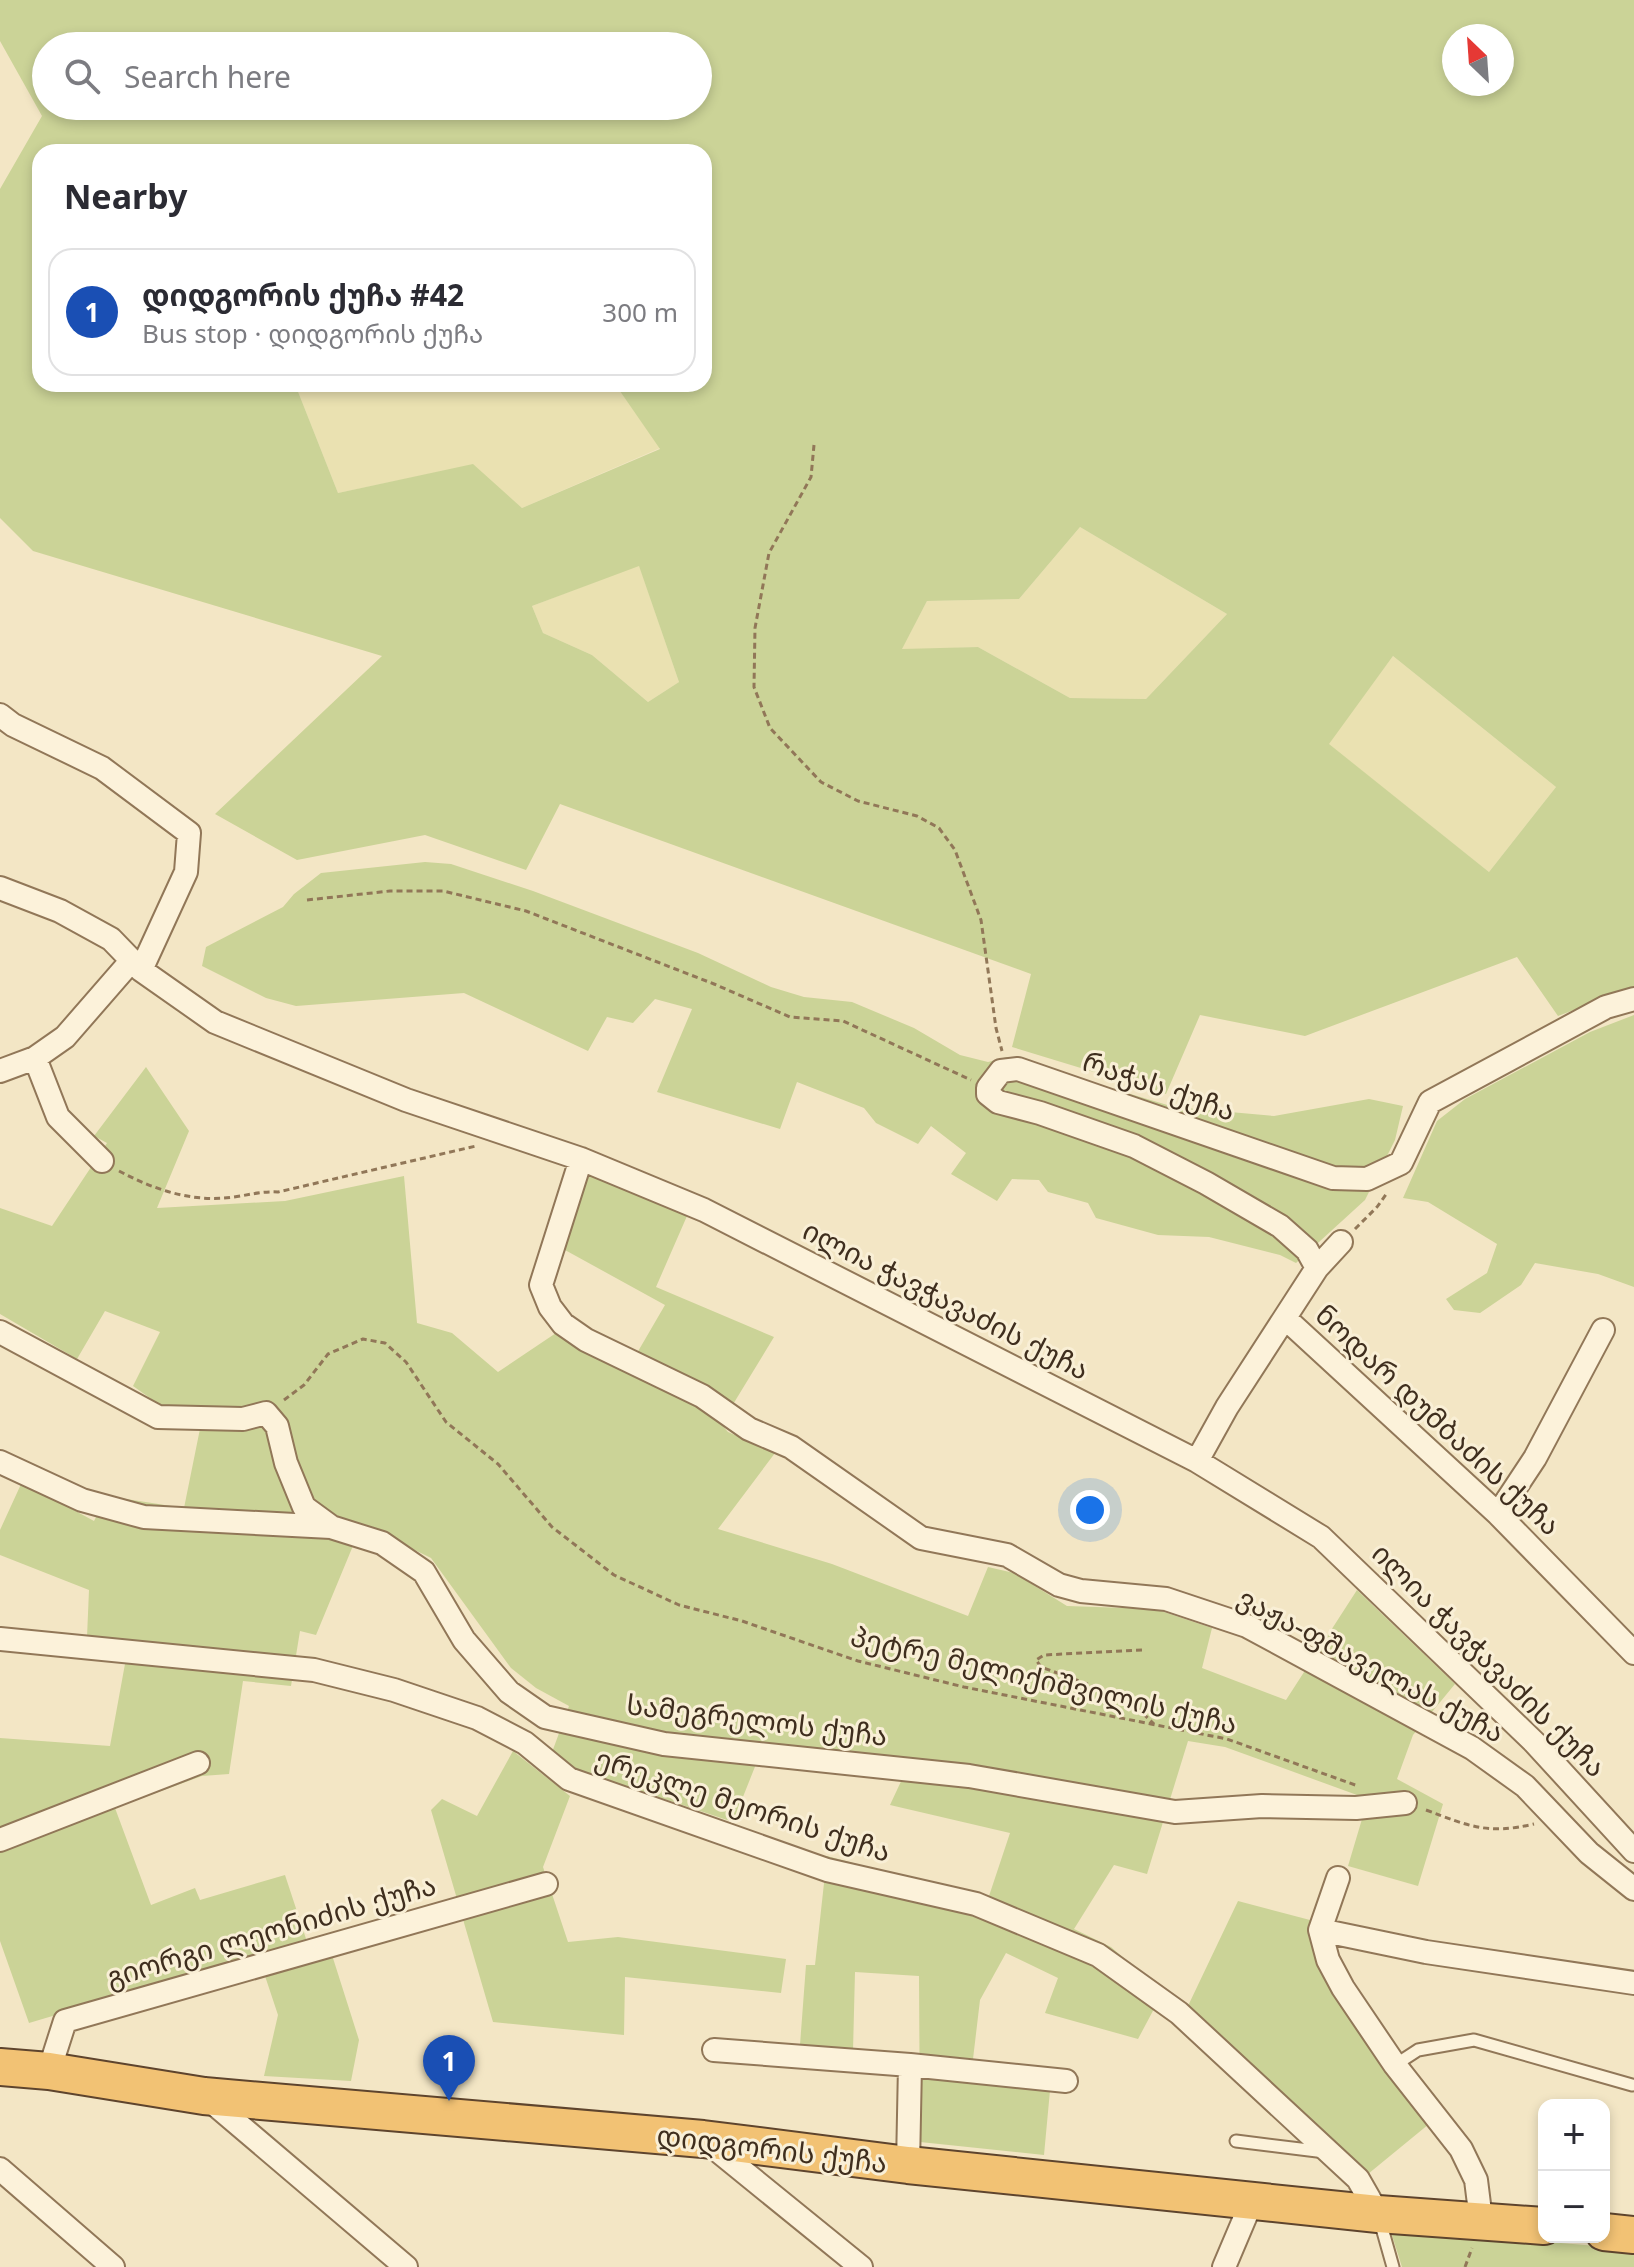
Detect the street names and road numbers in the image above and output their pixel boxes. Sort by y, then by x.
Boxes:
street label: რაჭას ქუჩა [1078,1041,1241,1129]
street label: ილია ჭავჭავაძის ქუჩა [797,1210,1096,1388]
street label: ნოდარ დუმბაძის ქუჩა [1308,1295,1570,1543]
street label: ილია ჭავჭავაძის ქუჩა [1364,1534,1615,1785]
street label: ვაჟა-ფშაველას ქუჩა [1231,1578,1511,1751]
street label: პეტრე მელიქიშვილის ქუჩა [847,1616,1241,1742]
street label: სამეგრელოს ქუჩა [625,1684,890,1754]
street label: ერეკლე მეორის ქუჩა [591,1738,896,1870]
street label: გიორგი ლეონიძის ქუჩა [101,1865,440,1995]
street label: დიდგორის ქუჩა [655,2115,889,2181]

